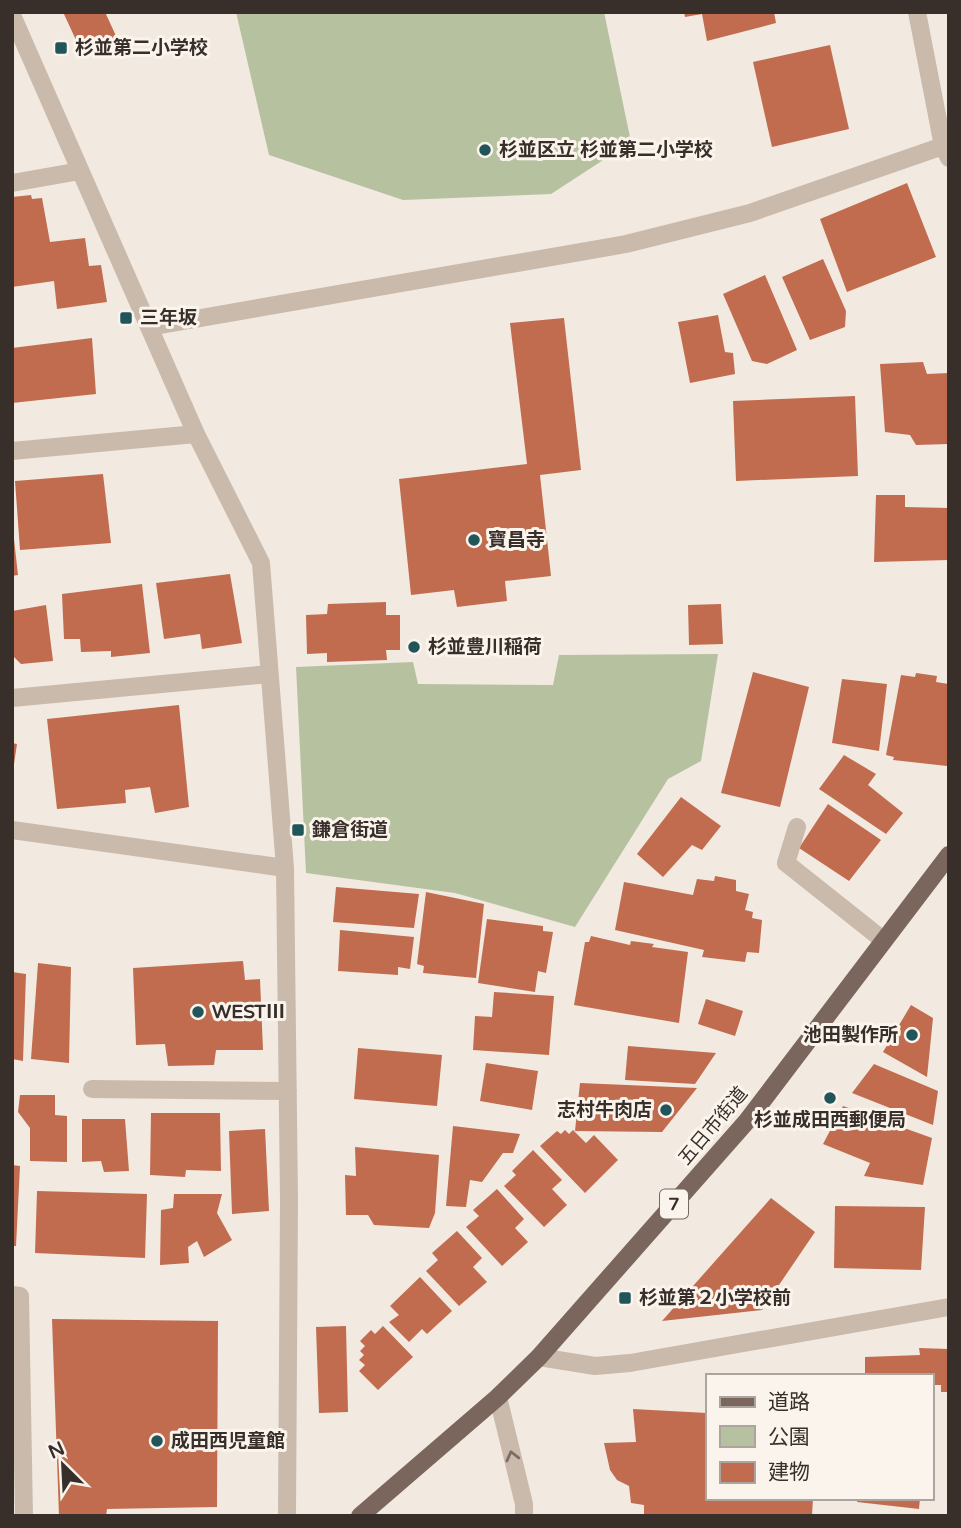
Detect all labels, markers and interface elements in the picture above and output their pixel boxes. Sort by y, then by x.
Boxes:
place label: 杉並第二小学校 [75,37,208,59]
marker: 杉並第二小学校 [53,40,69,56]
place label: 杉並区立 杉並第二小学校 [499,139,713,161]
marker: 杉並区立 杉並第二小学校 [477,142,493,158]
place label: 三年坂 [140,307,197,329]
marker: 三年坂 [118,310,134,326]
place label: 寶昌寺 [488,529,545,551]
marker: 寶昌寺 [466,532,482,548]
place label: 杉並豊川稲荷 [428,636,542,658]
marker: 杉並豊川稲荷 [406,639,422,655]
place label: 鎌倉街道 [311,819,388,841]
marker: 鎌倉街道 [290,822,306,838]
place label: WESTⅢ [212,1001,285,1023]
marker: WESTⅢ [190,1004,206,1020]
place label: 池田製作所 [803,1024,898,1046]
marker: 池田製作所 [904,1027,920,1043]
street label: 五日市街道 [674,1083,752,1169]
marker: 杉並成田西郵便局 [822,1090,838,1106]
place label: 志村牛肉店 [557,1099,652,1121]
marker: 志村牛肉店 [658,1102,674,1118]
place label: 杉並成田西郵便局 [754,1109,906,1131]
road number: 7 [660,1190,688,1218]
place label: 杉並第２小学校前 [639,1287,791,1309]
marker: 杉並第２小学校前 [617,1290,633,1306]
legend [706,1374,933,1500]
text: 道路 [768,1390,810,1415]
text: 公園 [768,1425,810,1450]
north arrow [28,1430,98,1500]
place label: 成田西児童館 [171,1430,285,1452]
marker: 成田西児童館 [149,1433,165,1449]
text: N [45,1437,68,1464]
one-way arrow [506,1450,520,1462]
text: 建物 [768,1460,810,1485]

